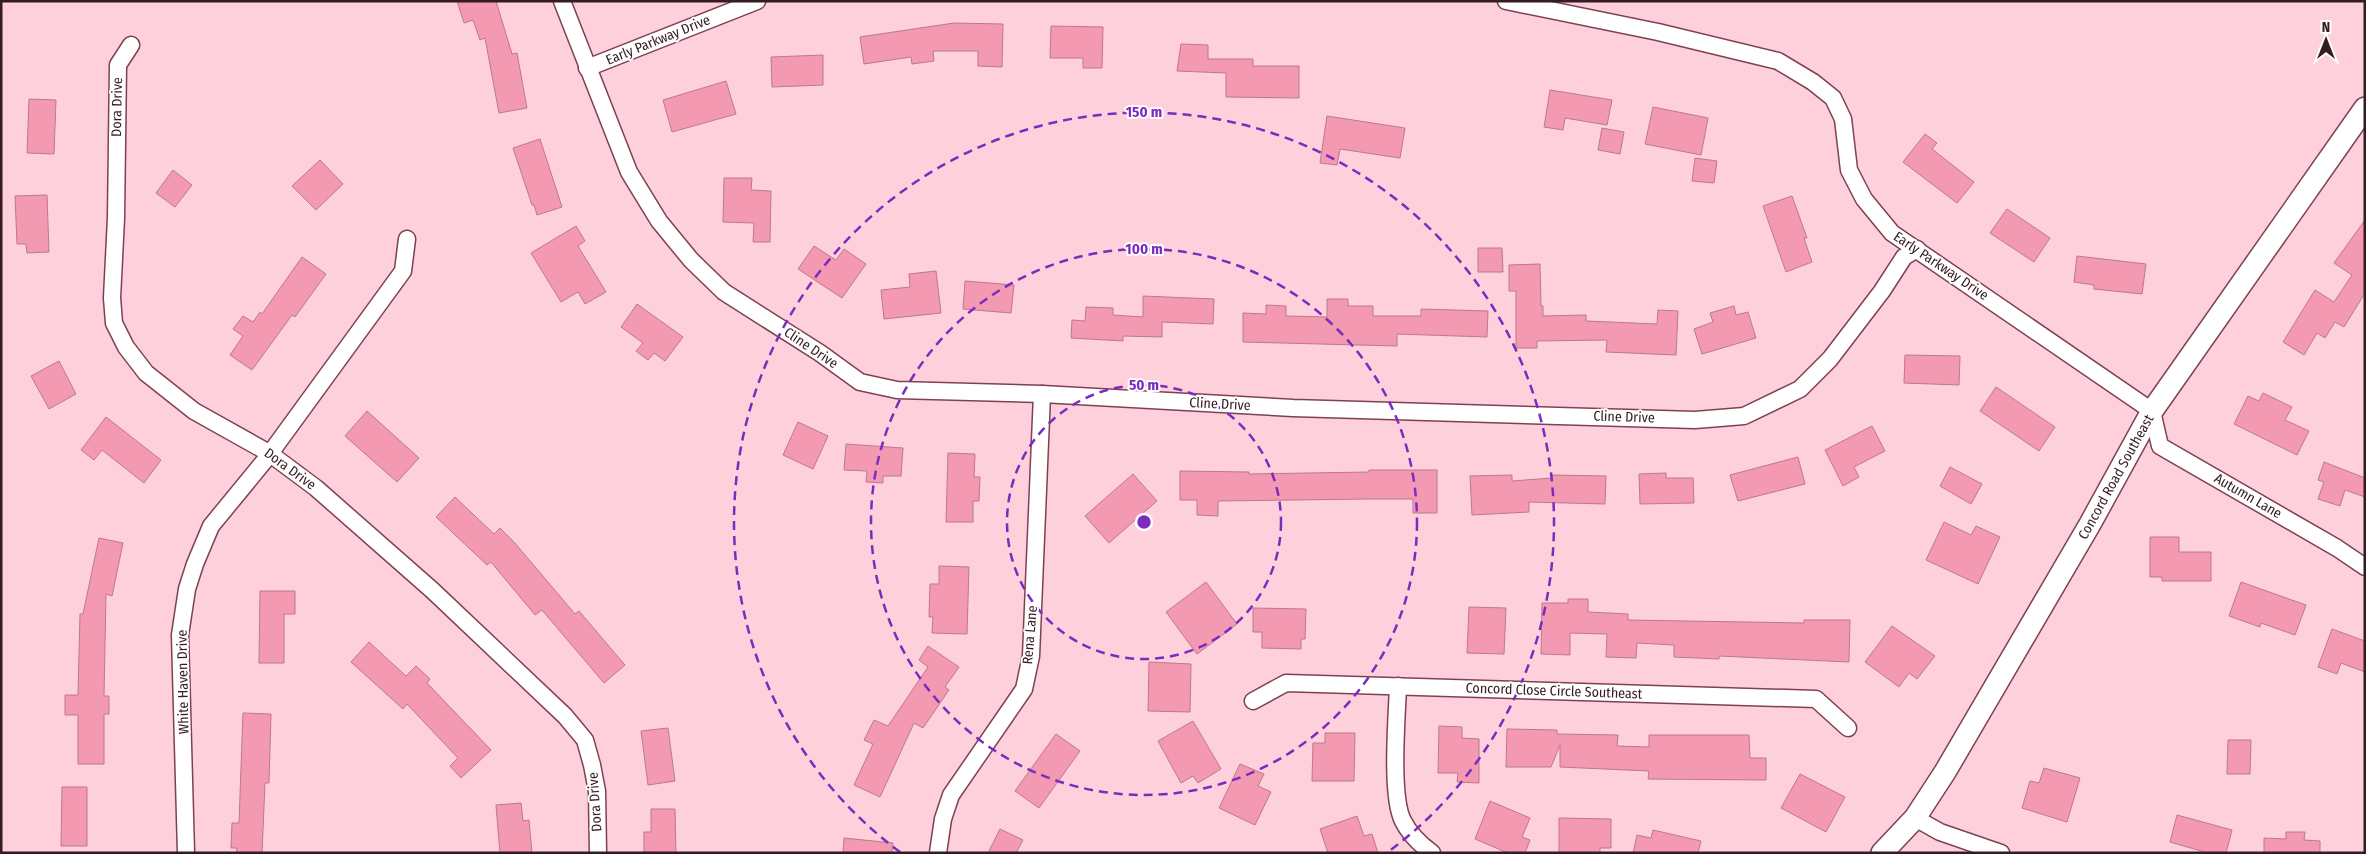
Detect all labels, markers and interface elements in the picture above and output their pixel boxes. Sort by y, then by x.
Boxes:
street label: Early Parkway Drive [603,11,713,69]
north arrow [2301,15,2351,65]
text: N [2322,19,2330,36]
street label: Dora Drive [108,77,126,137]
text: 150 m [1126,103,1162,121]
street label: Early Parkway Drive [1890,228,1992,304]
text: 100 m [1125,240,1163,258]
street label: Cline Drive [781,324,841,372]
text: 50 m [1129,376,1159,394]
street label: Cline Drive [1189,394,1251,414]
street label: Cline Drive [1593,407,1655,427]
street label: Concord Road Southeast [2075,411,2158,542]
street label: Dora Drive [261,445,319,493]
street label: Autumn Lane [2211,470,2285,522]
centre of rings [1135,513,1153,531]
street label: Rena Lane [1019,605,1041,665]
street label: White Haven Drive [174,630,192,734]
street label: Concord Close Circle Southeast [1465,679,1643,703]
street label: Dora Drive [584,772,606,832]

